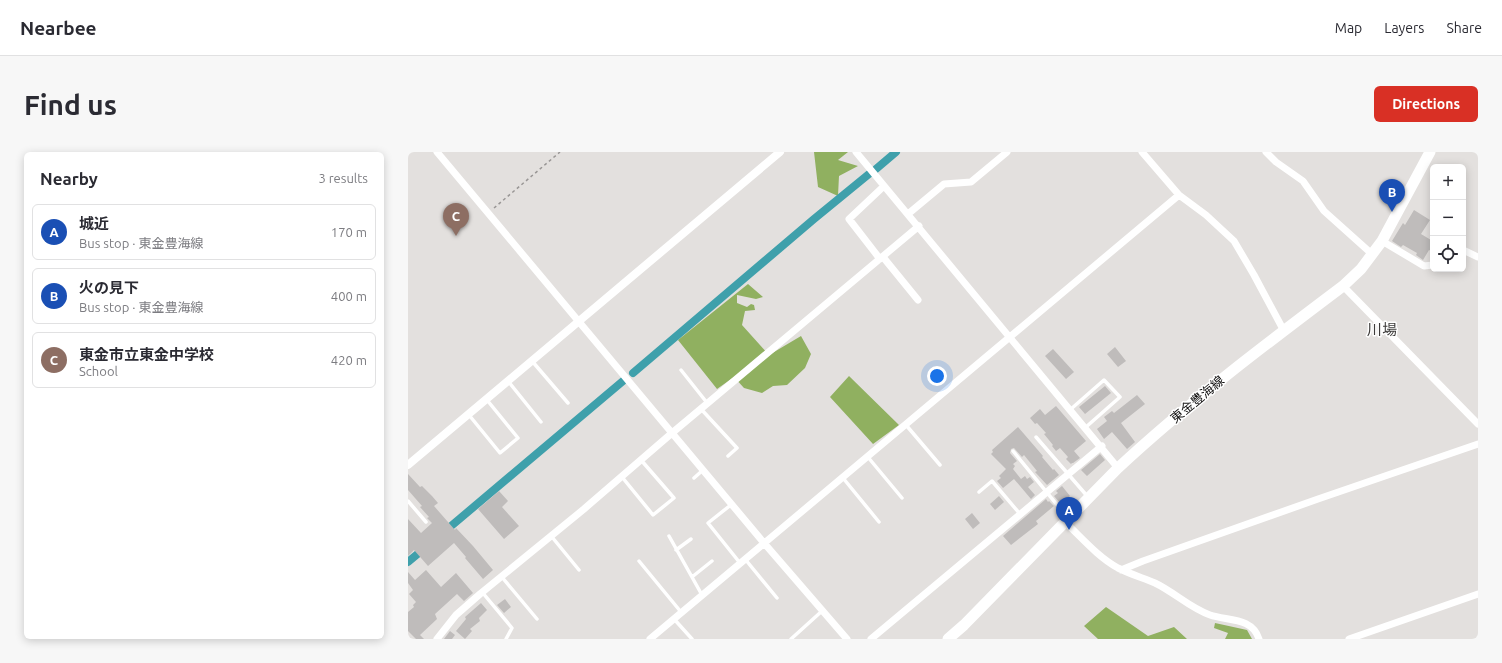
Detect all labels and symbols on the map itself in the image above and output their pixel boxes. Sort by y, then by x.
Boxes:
pin: B [1379,179,1405,212]
pin: C [443,203,469,236]
district label: 川場 [1367,321,1397,338]
your location [927,366,947,386]
street label: 東金豊海線 [1168,373,1226,425]
pin: A [1056,497,1082,530]

